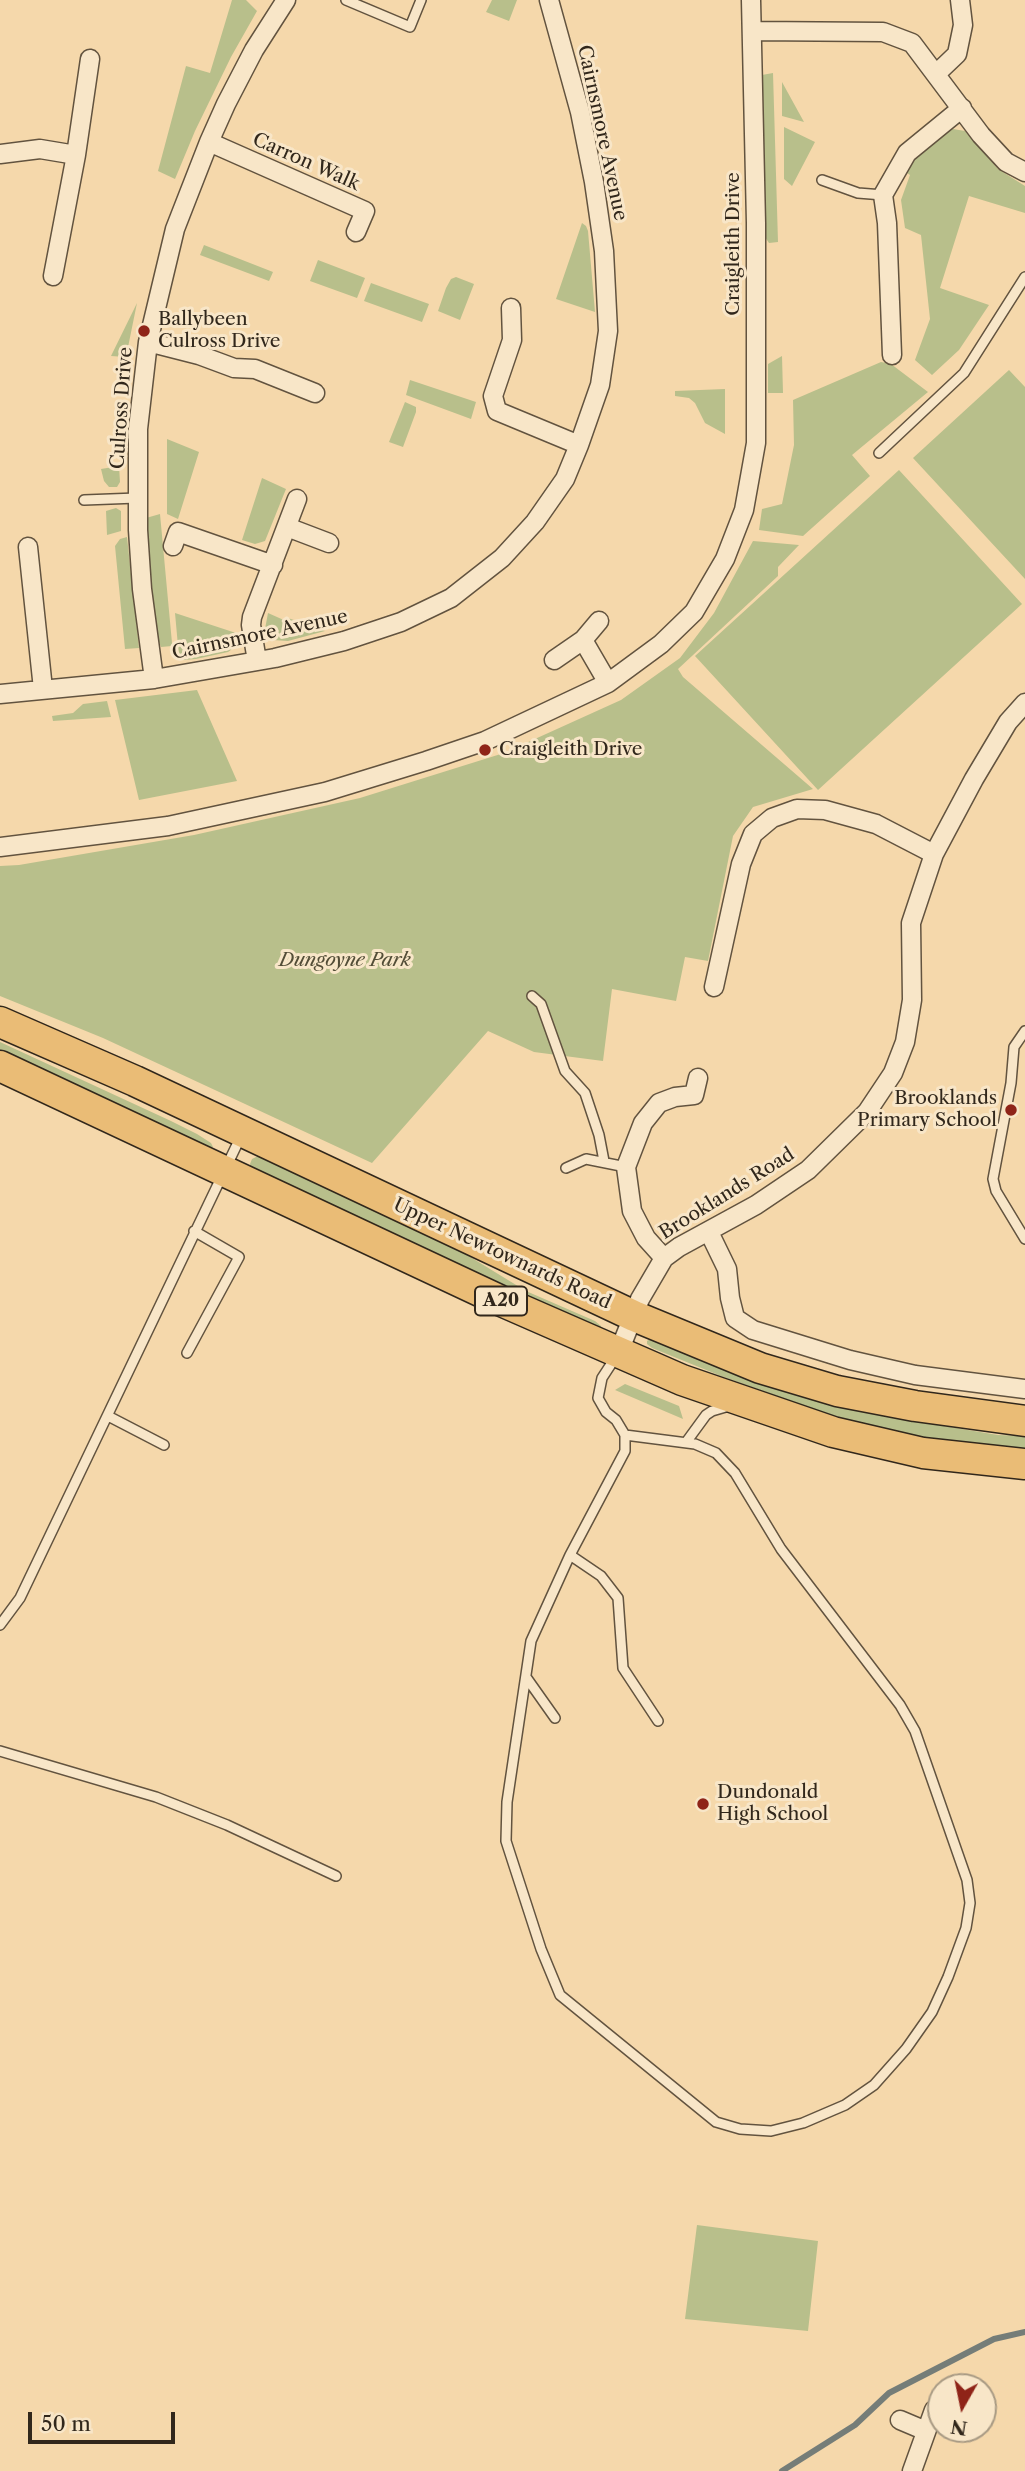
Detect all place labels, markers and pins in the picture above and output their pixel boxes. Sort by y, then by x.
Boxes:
place label: Ballybeen Culross Drive [158,309,280,353]
marker: Ballybeen Culross Drive [136,323,152,339]
place label: Craigleith Drive [499,739,643,761]
marker: Craigleith Drive [477,742,493,758]
place label: Brooklands Primary School [857,1088,997,1132]
marker: Brooklands Primary School [1003,1102,1019,1118]
place label: Dundonald High School [717,1782,828,1826]
marker: Dundonald High School [695,1796,711,1812]

